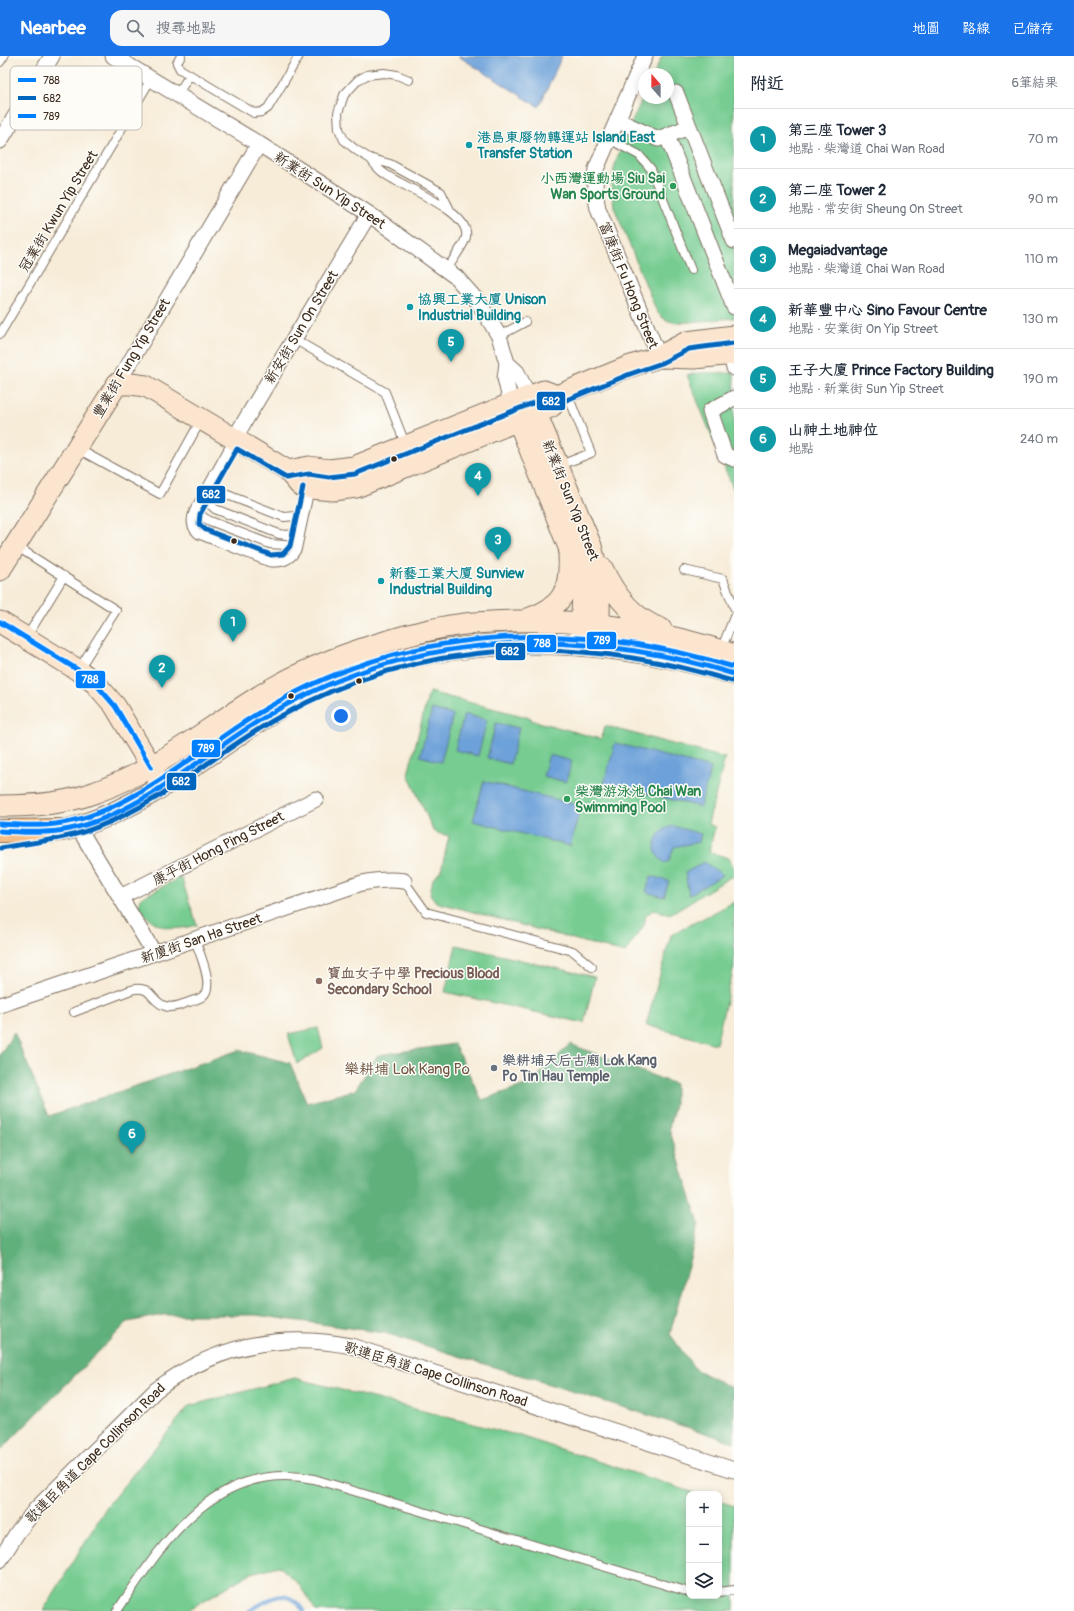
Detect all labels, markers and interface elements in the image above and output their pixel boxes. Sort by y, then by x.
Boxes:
search box [110,10,390,46]
text: Nearbee [20,16,86,40]
icon: search [124,17,146,39]
text: 搜尋地點 [156,19,216,38]
text: 地圖 [912,20,940,37]
text: 路線 [962,20,990,37]
text: 已儲存 [1012,20,1054,37]
legend [10,66,142,130]
north arrow [638,68,674,104]
text: 附近 [750,73,784,94]
text: 788 [43,74,60,87]
text: 6筆結果 [1011,75,1058,91]
text: 682 [43,92,61,105]
text: 789 [43,110,60,123]
text: 第三座 Tower 3 [788,121,886,140]
place label: 港島東廢物轉運站 Island East Transfer Station [476,129,656,162]
text: 1 [760,131,766,147]
text: 70 m [1028,131,1058,147]
marker: 港島東廢物轉運站 Island East Transfer Station [464,140,474,150]
text: 地點 · 柴灣道 Chai Wan Road [788,141,945,157]
street label: 冠業街 Kwun Yip Street [15,147,102,275]
street label: 新業街 Sun Yip Street [271,148,389,233]
place label: 小西灣運動場 Siu Sai Wan Sports Ground [540,170,666,203]
marker: 小西灣運動場 Siu Sai Wan Sports Ground [668,181,678,191]
text: 第二座 Tower 2 [788,181,886,200]
text: 2 [759,191,767,207]
text: 90 m [1028,191,1058,207]
text: 地點 · 常安街 Sheung On Street [788,201,963,217]
street label: 富康街 Fu Hong Street [595,219,662,352]
text: Megaiadvantage [788,241,887,260]
text: 3 [759,251,767,267]
text: 110 m [1025,251,1058,267]
text: 地點 · 柴灣道 Chai Wan Road [788,261,945,277]
street label: 新安街 Sun On Street [261,267,342,387]
place label: 協興工業大廈 Unison Industrial Building [418,291,546,324]
street label: 豐業街 Fung Yip Street [89,295,174,421]
text: 新華豐中心 Sino Favour Centre [788,301,987,320]
marker: 協興工業大廈 Unison Industrial Building [405,302,415,312]
text: 4 [759,311,767,327]
text: 130 m [1022,311,1058,327]
text: 地點 · 安業街 On Yip Street [788,321,938,337]
pin: 5 [438,329,464,362]
text: 王子大廈 Prince Factory Building [788,361,994,380]
text: 5 [759,371,767,387]
text: 190 m [1023,371,1058,387]
text: 地點 · 新業街 Sun Yip Street [788,381,944,397]
line badge: 682 [536,391,566,411]
text: 682 [542,395,560,408]
text: 山神土地神位 [788,421,878,440]
text: 6 [759,431,767,447]
text: 240 m [1020,431,1058,447]
street label: 新業街 Sun Yip Street [538,437,603,564]
text: 地點 [788,441,814,457]
unlabelled marker [389,454,399,464]
pin: 4 [465,463,491,496]
line badge: 682 [196,485,226,504]
text: 682 [202,488,220,501]
pin: 3 [485,527,511,560]
unlabelled marker [229,536,239,546]
place label: 新藝工業大廈 Sunview Industrial Building [389,565,525,598]
marker: 新藝工業大廈 Sunview Industrial Building [376,576,386,586]
pin: 1 [220,609,246,642]
line badge: 789 [586,631,617,650]
line badge: 788 [526,634,557,653]
text: 789 [593,634,611,647]
text: 788 [534,637,551,650]
line badge: 682 [495,642,526,661]
text: 682 [501,645,519,658]
pin: 2 [149,655,175,688]
line badge: 788 [75,670,106,689]
text: 788 [82,673,99,686]
unlabelled marker [354,676,364,686]
unlabelled marker [286,691,296,701]
your location [331,706,351,726]
line badge: 789 [191,739,221,758]
text: 789 [197,742,215,755]
line badge: 682 [166,772,197,791]
text: 682 [172,775,190,788]
place label: 柴灣游泳池 Chai Wan Swimming Pool [575,783,701,816]
marker: 柴灣游泳池 Chai Wan Swimming Pool [562,794,572,804]
street label: 康平街 Hong Ping Street [150,808,287,889]
street label: 新廈街 San Ha Street [139,910,264,967]
place label: 寶血女子中學 Precious Blood Secondary School [327,965,500,998]
marker: 寶血女子中學 Precious Blood Secondary School [314,976,324,986]
place label: 樂耕埔天后古廟 Lok Kang Po Tin Hau Temple [502,1052,657,1085]
district label: 樂耕埔 Lok Kang Po [344,1060,470,1079]
marker: 樂耕埔天后古廟 Lok Kang Po Tin Hau Temple [489,1063,499,1073]
pin: 6 [119,1121,145,1154]
street label: 歌連臣角道 Cape Collinson Road [342,1338,530,1411]
street label: 歌連臣角道 Cape Collinson Road [22,1380,169,1527]
map controls [686,1491,722,1599]
button: + [686,1491,722,1527]
button: − [686,1527,722,1563]
button: layers [686,1563,722,1599]

